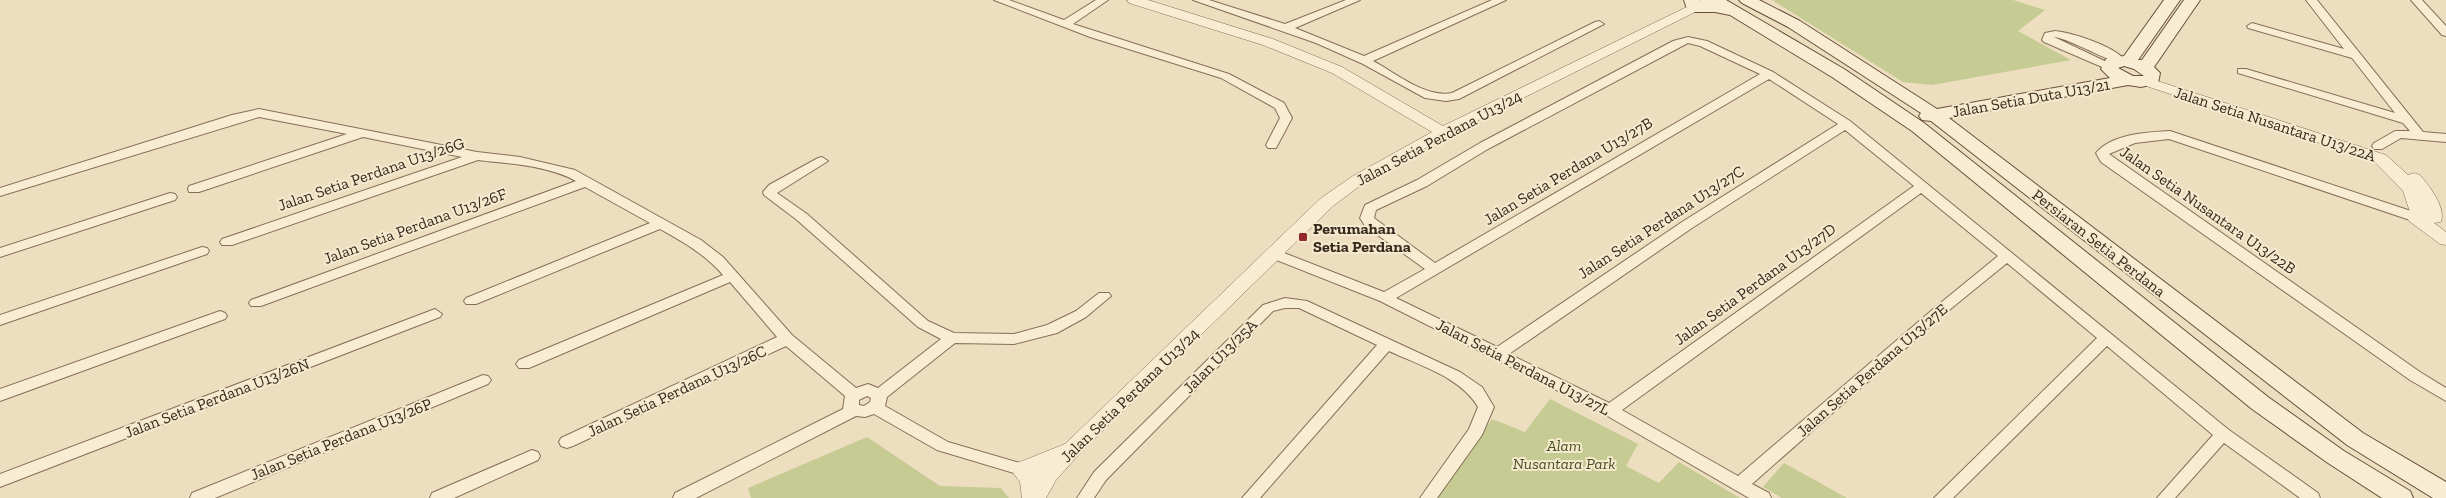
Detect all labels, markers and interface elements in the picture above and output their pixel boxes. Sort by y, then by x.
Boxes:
street label: Jalan Setia Duta U13/21 [1951,75,2111,121]
street label: Jalan Setia Nusantara U13/22A [2172,82,2379,166]
street label: Jalan Setia Perdana U13/24 [1353,86,1525,190]
street label: Jalan Setia Perdana U13/27B [1480,113,1656,229]
street label: Jalan Setia Perdana U13/26G [275,133,467,215]
street label: Jalan Setia Nusantara U13/22B [2116,142,2300,278]
street label: Jalan Setia Perdana U13/27C [1574,161,1748,283]
street label: Jalan Setia Perdana U13/26F [321,184,509,268]
street label: Persiaran Setia Perdana [2029,185,2170,301]
place label: Perumahan Setia Perdana [1313,219,1411,256]
street label: Jalan Setia Perdana U13/27D [1670,219,1840,349]
marker: Perumahan Setia Perdana [1297,231,1309,243]
street label: Jalan Setia Perdana U13/27E [1793,299,1951,441]
street label: Jalan U13/25A [1179,315,1261,397]
street label: Jalan Setia Perdana U13/27L [1433,315,1613,419]
street label: Jalan Setia Perdana U13/24 [1057,324,1203,466]
street label: Jalan Setia Perdana U13/26C [585,341,769,441]
street label: Jalan Setia Perdana U13/26N [122,354,312,442]
street label: Jalan Setia Perdana U13/26P [248,394,434,484]
park label: Alam Nusantara Park [1513,436,1615,473]

